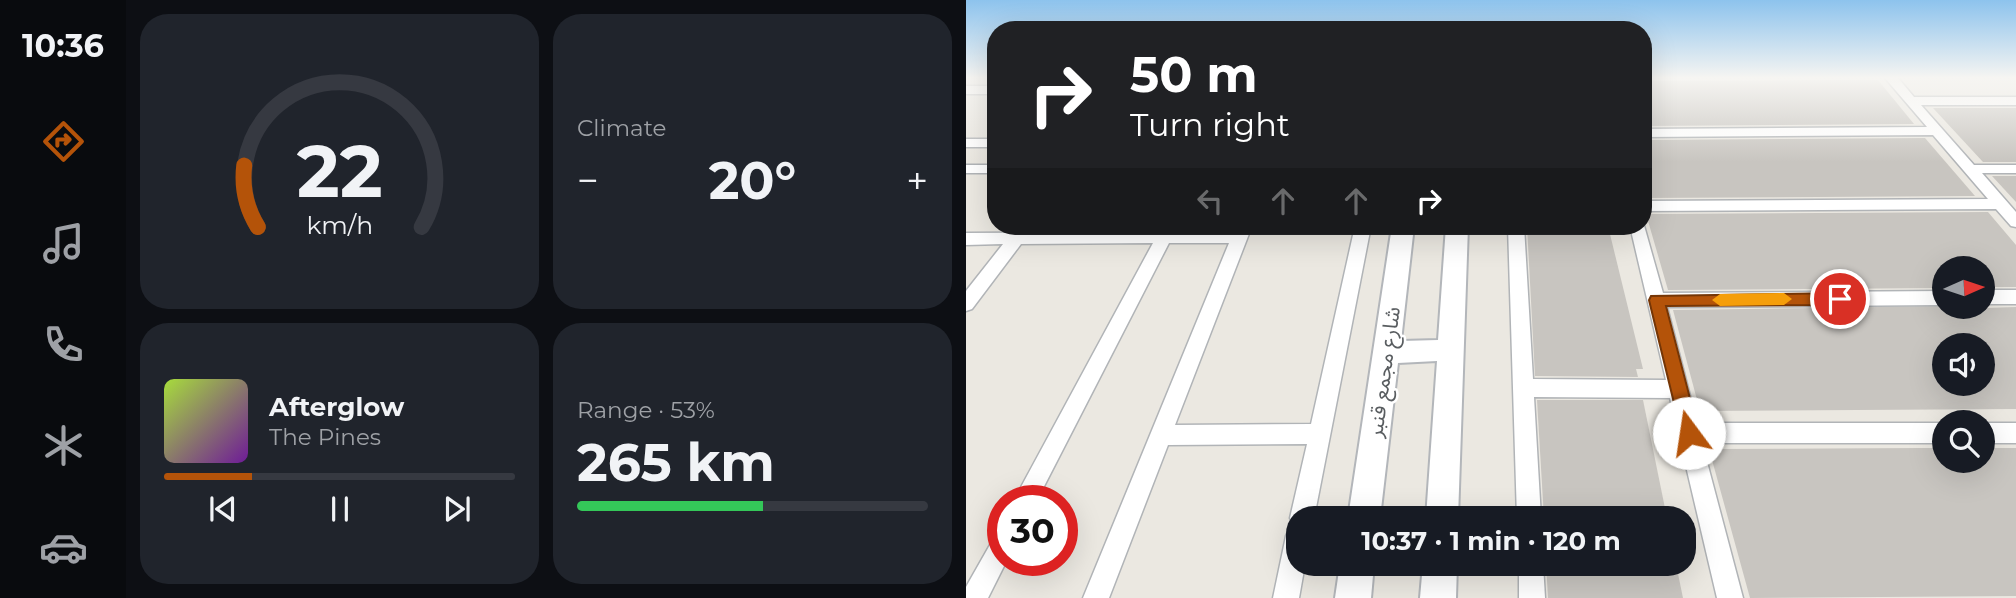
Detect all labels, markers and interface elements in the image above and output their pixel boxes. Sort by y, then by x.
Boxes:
text: 10:36 [22,26,104,65]
text: 50 m [1130,45,1258,104]
icon: right [1015,49,1106,140]
text: Turn right [1130,105,1290,144]
text: Climate [577,114,666,142]
icon: directions [39,117,88,166]
text: 22 [297,128,382,216]
text: 20° [709,149,796,212]
text: − [577,157,599,204]
text: + [906,157,928,204]
icon: left [1191,182,1229,220]
icon: ahead [1264,182,1302,220]
icon: ahead [1337,182,1375,220]
icon: right [1410,182,1448,220]
text: km/h [306,210,373,240]
icon: music [39,219,88,268]
north arrow [1932,256,1995,318]
map controls [1932,256,1995,473]
pin [1810,269,1870,329]
icon: arrive [1821,280,1859,318]
street label: شارع مجمع قنبر [1362,305,1408,440]
icon: phone [39,320,88,369]
button: sound [1932,333,1995,396]
text: Afterglow [269,391,404,423]
text: Range · 53% [577,396,715,424]
position arrow [1652,396,1726,470]
button: search [1932,410,1995,473]
icon: climate [39,421,88,470]
text: The Pines [269,423,381,451]
text: 265 km [577,431,775,494]
speed limit sign: 30 [987,485,1078,576]
icon: previous [204,490,242,528]
icon: pause [321,490,359,528]
icon: next [438,490,476,528]
icon: car [39,523,88,572]
text: 10:37 · 1 min · 120 m [1361,525,1621,557]

